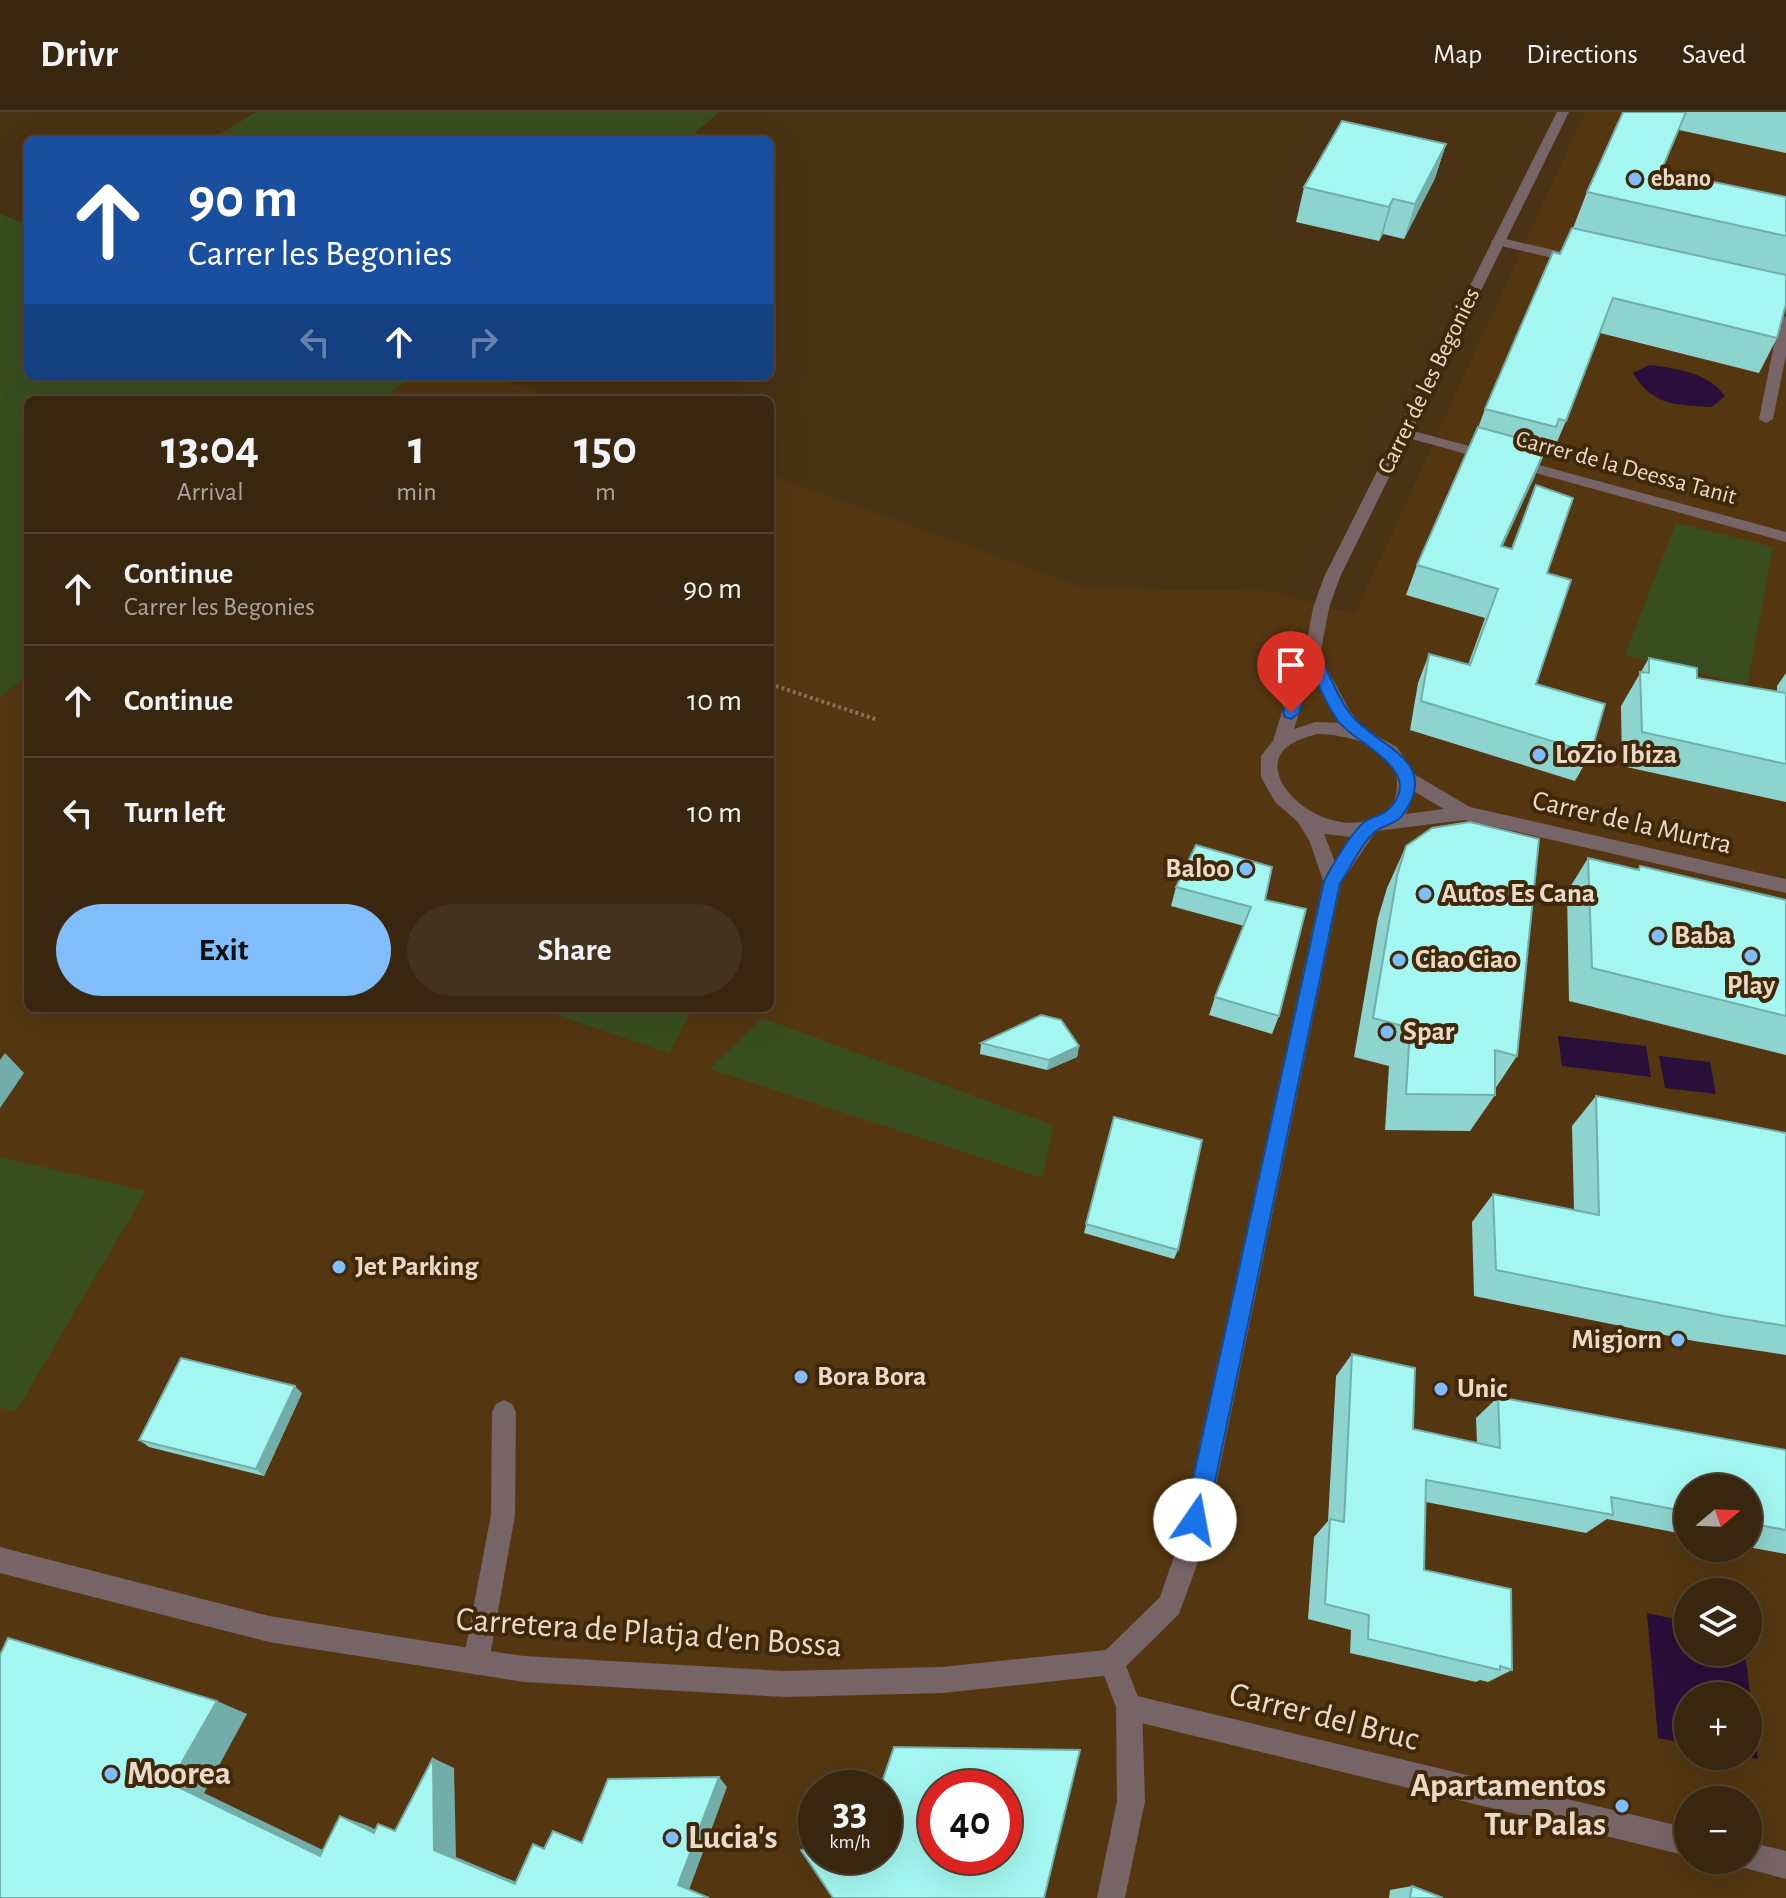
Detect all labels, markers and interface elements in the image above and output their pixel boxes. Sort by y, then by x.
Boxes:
text: Drivr [40,36,118,74]
text: Map [1433,41,1482,69]
text: Directions [1526,41,1638,69]
text: Saved [1682,41,1746,69]
place label: ebano [1651,167,1711,191]
icon: ahead [56,168,160,272]
marker: ebano [1626,170,1644,188]
text: 90 m [188,171,298,227]
text: Carrer les Begonies [188,236,452,272]
street label: Carrer de les Begonies [1374,284,1484,478]
icon: left [293,320,337,364]
icon: ahead [377,320,421,364]
icon: right [461,320,505,364]
text: 13:04 [161,425,259,473]
text: 1 [408,425,425,473]
text: 150 [574,425,637,473]
street label: Carrer de la Deessa Tanit [1513,427,1739,509]
text: Arrival [177,479,244,505]
text: min [396,479,437,505]
text: m [595,479,616,505]
text: Continue [124,559,233,589]
icon: ahead [56,567,100,611]
text: 90 m [683,574,742,604]
text: Carrer les Begonies [124,594,315,620]
pin [1257,631,1325,713]
icon: arrive [1269,643,1313,687]
icon: ahead [56,679,100,723]
text: Continue [124,686,233,716]
text: 10 m [687,686,742,716]
place label: LoZio Ibiza [1555,741,1677,769]
marker: LoZio Ibiza [1530,746,1548,764]
street label: Carrer de la Murtra [1530,786,1734,860]
icon: left [56,791,100,835]
text: Turn left [124,798,225,828]
text: 10 m [687,798,742,828]
place label: Baloo [1165,855,1230,883]
marker: Baloo [1237,860,1255,878]
place label: Autos Es Cana [1441,880,1595,908]
marker: Autos Es Cana [1416,885,1434,903]
button: Exit [56,904,391,996]
button: Share [407,904,742,996]
place label: Baba [1674,922,1732,950]
marker: Baba [1649,927,1667,945]
place label: Ciao Ciao [1415,946,1517,974]
marker: Play [1742,947,1760,965]
marker: Ciao Ciao [1390,951,1408,969]
place label: Play [1727,972,1776,1000]
place label: Spar [1403,1018,1455,1046]
marker: Spar [1378,1023,1396,1041]
place label: Jet Parking [355,1253,479,1281]
marker: Jet Parking [330,1258,348,1276]
place label: Migjorn [1572,1326,1662,1354]
marker: Migjorn [1669,1331,1687,1349]
place label: Bora Bora [817,1363,927,1391]
marker: Bora Bora [792,1368,810,1386]
place label: Unic [1457,1375,1508,1403]
marker: Unic [1432,1380,1450,1398]
north arrow [1674,1474,1762,1562]
map controls [1674,1474,1762,1874]
position arrow [1153,1478,1237,1562]
button: layers [1674,1578,1762,1666]
street label: Carretera de Platja d'en Bossa [455,1603,843,1663]
street label: Carrer del Bruc [1226,1677,1422,1757]
button: + [1674,1682,1762,1770]
place label: Moorea [127,1757,231,1791]
marker: Moorea [102,1765,120,1783]
place label: Apartamentos Tur Palas [1410,1769,1606,1842]
speed limit sign: 40 [918,1770,1022,1874]
button: − [1674,1786,1762,1874]
text: 33 [833,1792,867,1832]
marker: Apartamentos Tur Palas [1613,1797,1631,1815]
place label: Lucia's [688,1821,778,1855]
marker: Lucia's [663,1829,681,1847]
text: km/h [829,1832,871,1852]

